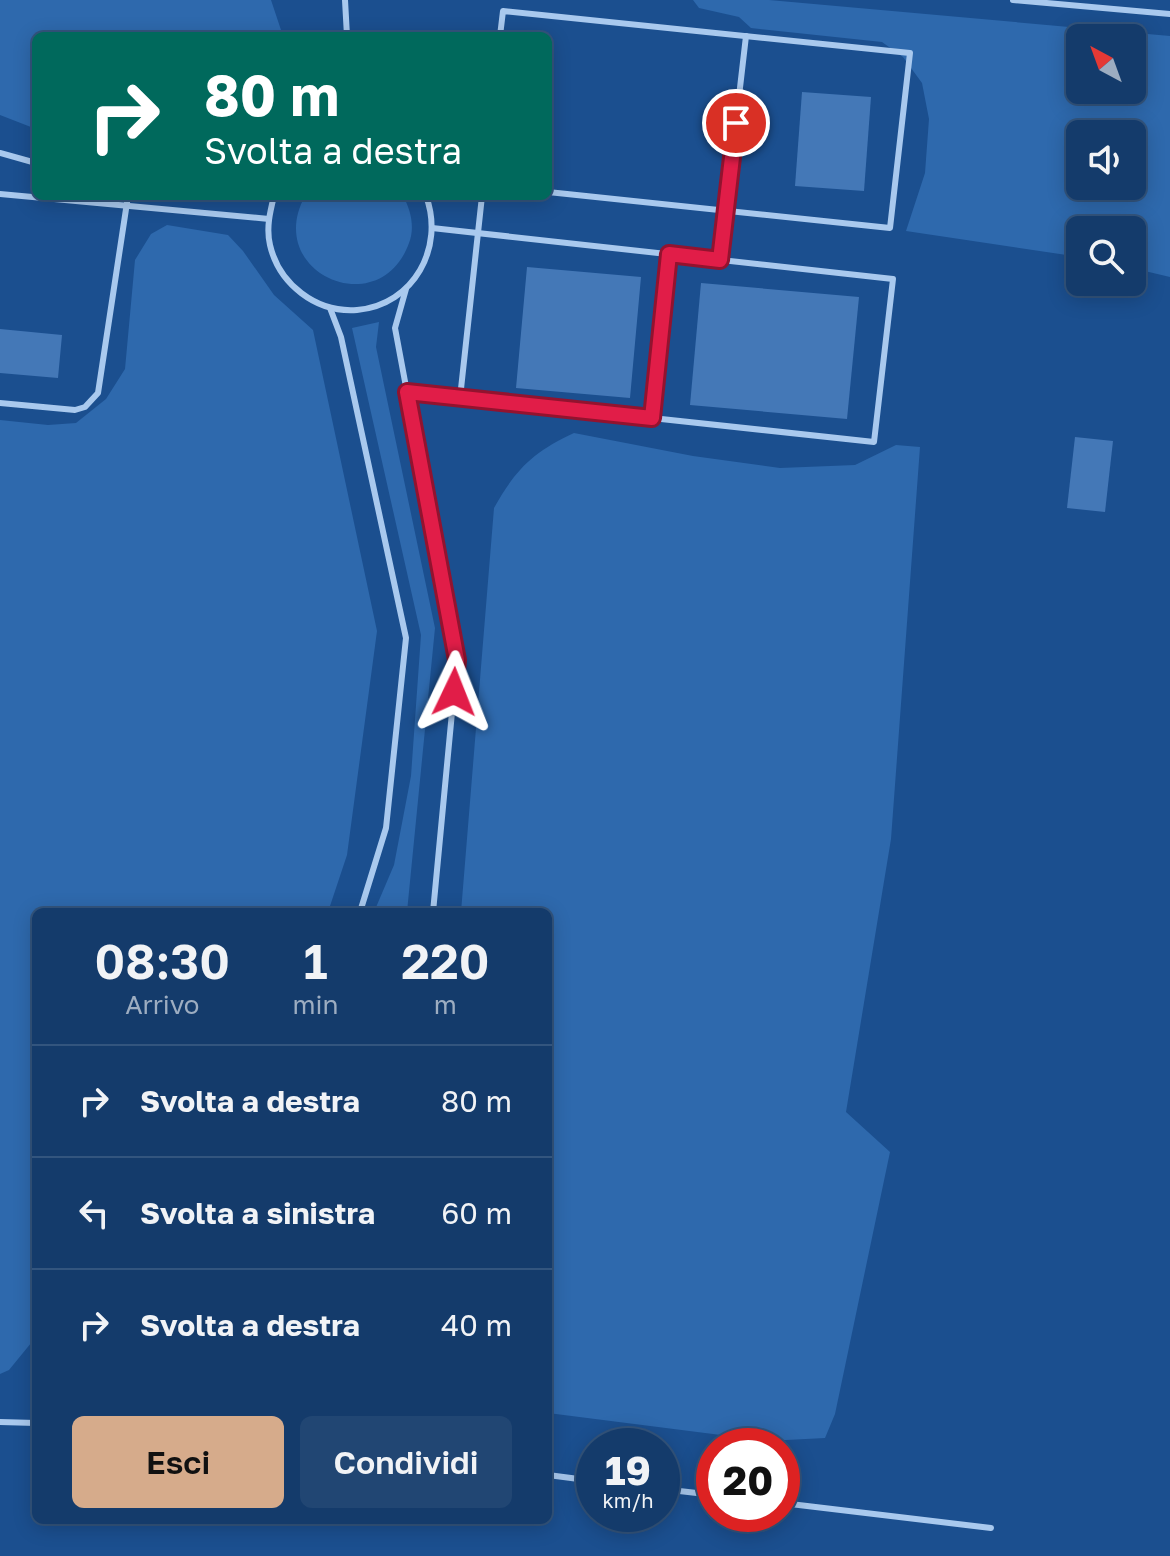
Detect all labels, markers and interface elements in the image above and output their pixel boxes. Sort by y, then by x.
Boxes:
north arrow [1066,24,1146,104]
map controls [1066,24,1146,296]
text: 80 m [204,61,339,128]
icon: right [72,64,176,168]
pin [702,89,770,157]
icon: arrive [714,101,758,145]
button: sound [1066,120,1146,200]
text: Svolta a destra [204,129,462,172]
button: search [1066,216,1146,296]
position arrow [412,650,496,734]
text: 08:30 [95,932,230,990]
text: 1 [303,932,328,990]
text: 220 [401,932,489,990]
text: Arrivo [125,989,199,1020]
text: min [293,989,339,1020]
text: m [434,989,457,1020]
icon: right [72,1079,116,1123]
text: Svolta a destra [140,1083,360,1119]
text: 80 m [441,1083,512,1119]
icon: left [72,1191,116,1235]
text: Svolta a sinistra [140,1195,375,1231]
text: 60 m [441,1195,512,1231]
icon: right [72,1303,116,1347]
text: Svolta a destra [140,1307,360,1343]
text: 40 m [441,1307,512,1343]
button: Esci [72,1416,284,1508]
button: Condividi [300,1416,512,1508]
speed limit sign: 20 [696,1428,800,1532]
text: 19 [605,1446,651,1494]
text: km/h [603,1488,653,1512]

